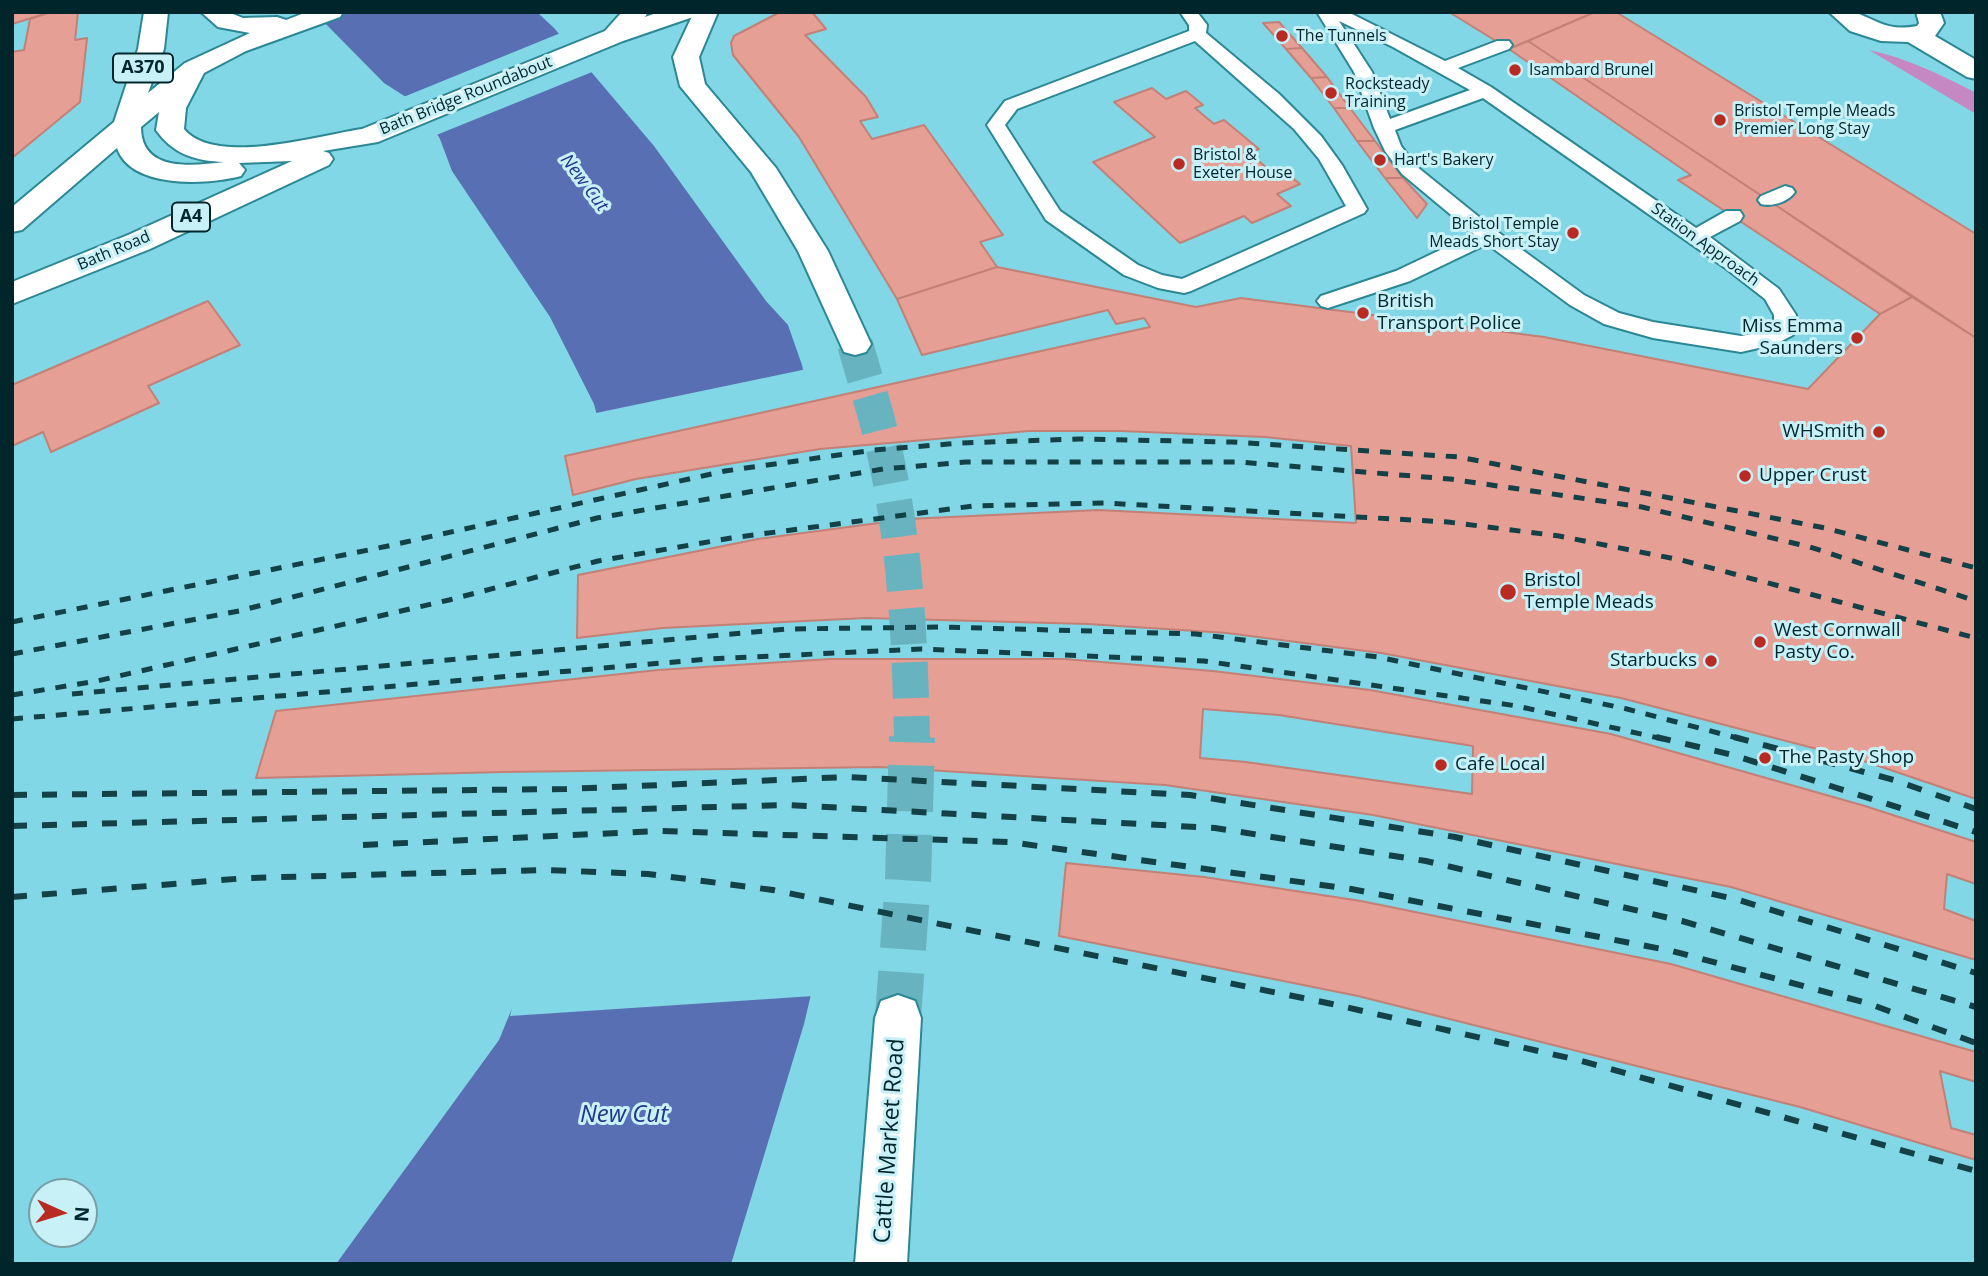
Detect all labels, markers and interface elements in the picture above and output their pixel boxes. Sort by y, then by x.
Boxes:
place label: The Tunnels [1296,26,1387,46]
marker: The Tunnels [1274,28,1290,44]
street label: Bath Bridge Roundabout [377,53,555,139]
road number: A370 [113,54,173,82]
place label: Isambard Brunel [1529,60,1653,80]
marker: Isambard Brunel [1507,62,1523,78]
place label: Rocksteady Training [1345,74,1430,112]
marker: Rocksteady Training [1323,85,1339,101]
place label: Bristol Temple Meads Premier Long Stay [1734,101,1895,139]
marker: Bristol Temple Meads Premier Long Stay [1712,112,1728,128]
place label: Bristol & Exeter House [1193,145,1292,183]
water label: New Cut [555,150,613,216]
place label: Hart's Bakery [1394,150,1493,170]
marker: Hart's Bakery [1372,152,1388,168]
marker: Bristol & Exeter House [1171,156,1187,172]
street label: Station Approach [1647,199,1763,291]
road number: A4 [172,202,210,232]
place label: Bristol Temple Meads Short Stay [1429,214,1559,252]
marker: Bristol Temple Meads Short Stay [1565,225,1581,241]
street label: Bath Road [75,227,153,275]
place label: British Transport Police [1377,291,1521,335]
marker: British Transport Police [1355,305,1371,321]
place label: Miss Emma Saunders [1742,316,1843,360]
marker: Miss Emma Saunders [1849,330,1865,346]
place label: WHSmith [1782,421,1865,443]
marker: WHSmith [1871,424,1887,440]
place label: Upper Crust [1759,465,1867,487]
marker: Upper Crust [1737,468,1753,484]
place label: Bristol Temple Meads [1524,570,1654,614]
marker: Bristol Temple Meads [1498,582,1518,602]
place label: West Cornwall Pasty Co. [1774,620,1901,664]
marker: West Cornwall Pasty Co. [1752,634,1768,650]
place label: Starbucks [1610,650,1697,672]
marker: Starbucks [1703,653,1719,669]
place label: The Pasty Shop [1779,747,1914,769]
marker: The Pasty Shop [1757,750,1773,766]
place label: Cafe Local [1455,754,1545,776]
marker: Cafe Local [1433,757,1449,773]
street label: Cattle Market Road [869,1038,911,1244]
water label: New Cut [580,1101,668,1129]
north arrow [28,1178,98,1248]
text: N [68,1206,95,1223]

